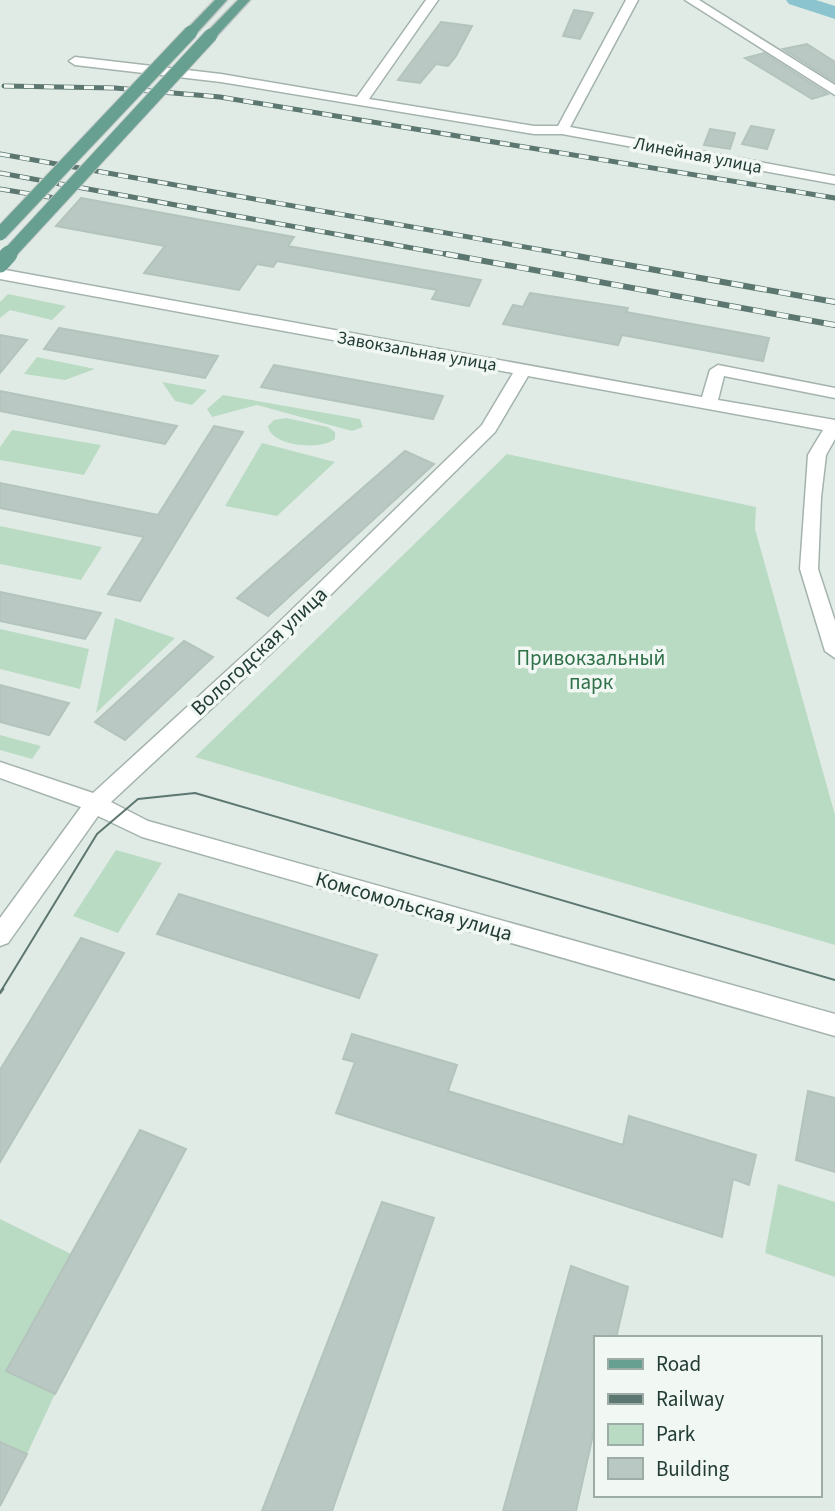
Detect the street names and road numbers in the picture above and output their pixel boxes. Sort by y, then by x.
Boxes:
street label: Линейная улица [632,131,764,180]
street label: Завокзальная улица [335,325,499,378]
street label: Вологодская улица [184,580,334,722]
street label: Комсомольская улица [312,864,516,948]

